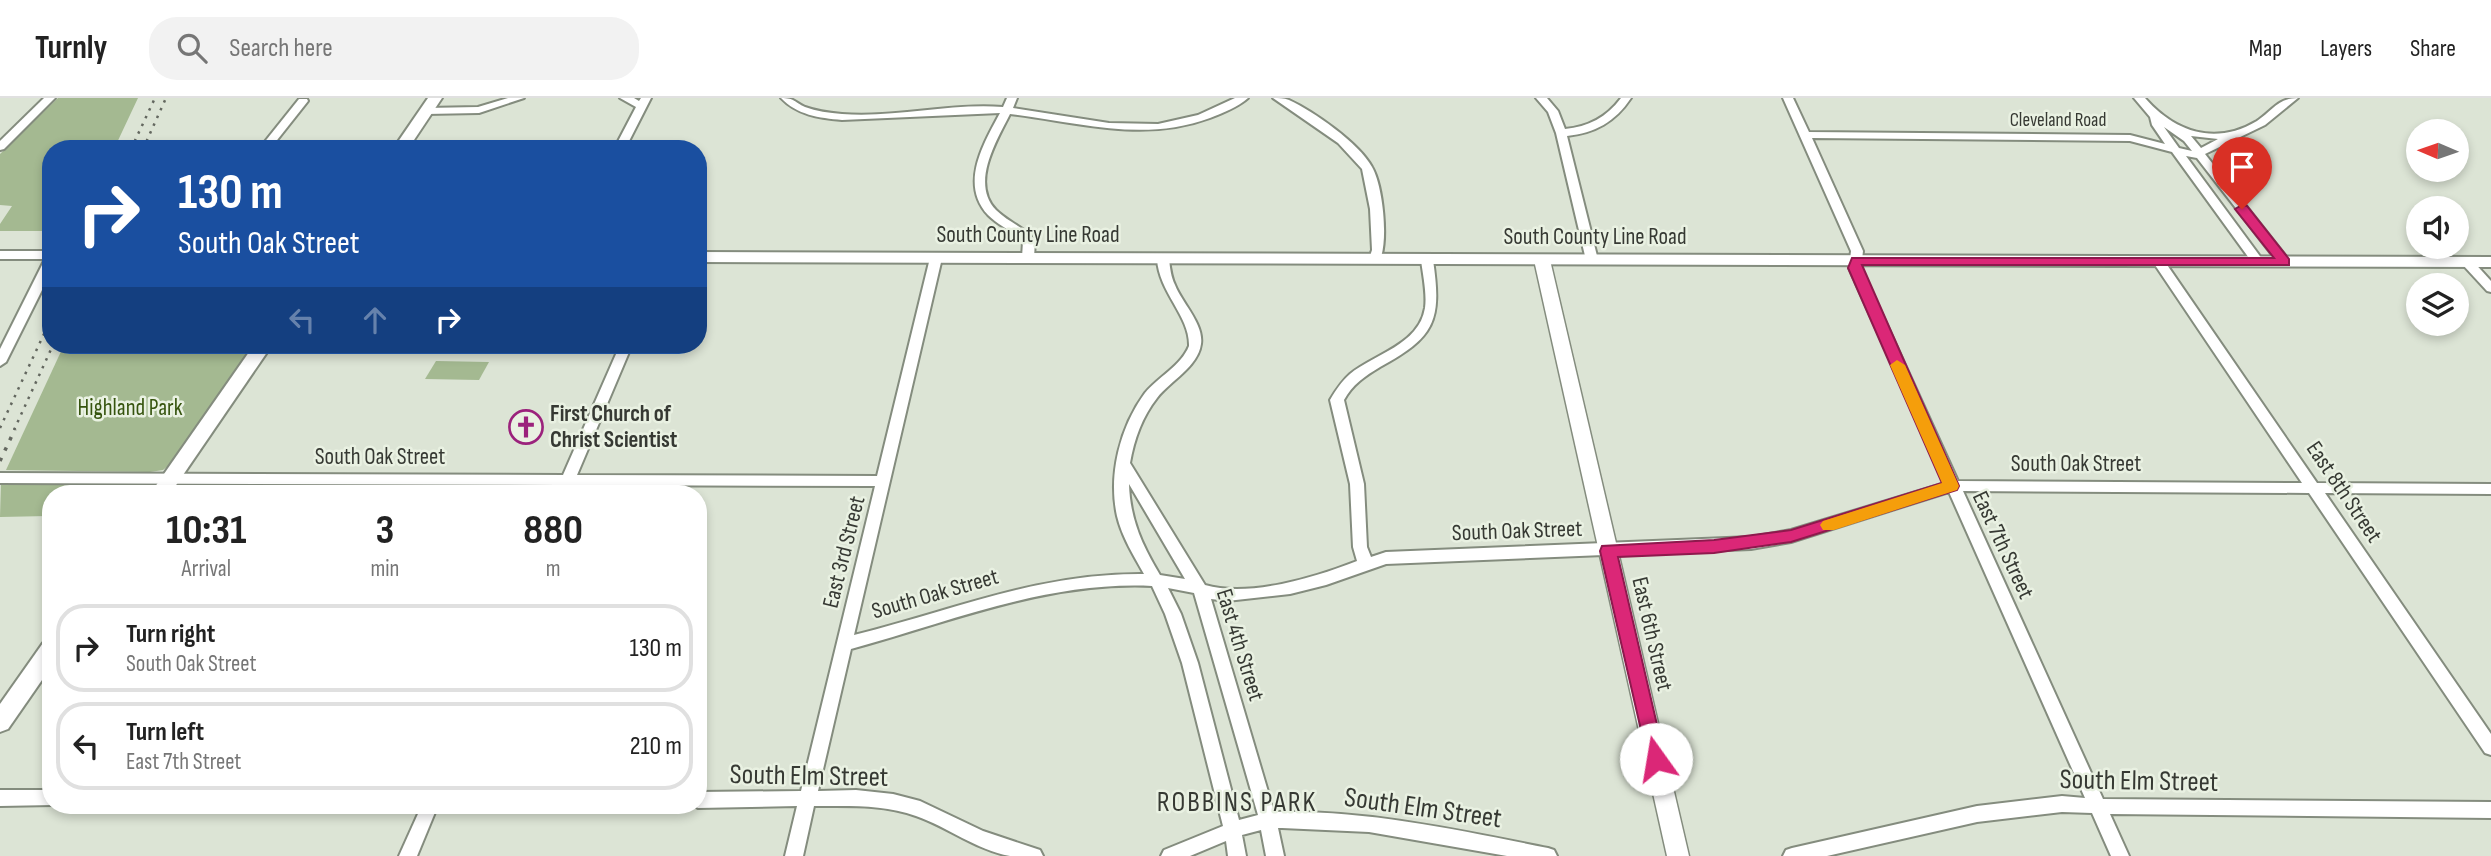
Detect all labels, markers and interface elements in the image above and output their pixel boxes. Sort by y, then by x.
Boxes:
search box [149,17,639,80]
text: Turnly [35,28,107,68]
icon: search [173,29,211,67]
text: Search here [229,33,333,64]
text: Map [2249,34,2282,63]
text: Layers [2320,34,2372,63]
text: Share [2410,34,2456,63]
street label: Cleveland Road [2010,109,2106,132]
north arrow [2406,119,2469,182]
map controls [2406,119,2469,336]
pin [2212,137,2272,209]
icon: arrive [2223,148,2261,186]
text: 130 m [178,164,283,223]
icon: right [63,168,154,259]
button: sound [2406,196,2469,259]
street label: South County Line Road [936,221,1120,249]
street label: South County Line Road [1503,223,1687,251]
text: South Oak Street [178,224,360,263]
button: layers [2406,273,2469,336]
icon: left [283,301,321,339]
icon: ahead [356,301,394,339]
icon: right [429,301,467,339]
park label: Highland Park [78,394,183,422]
place label: First Church of Christ Scientist [550,400,678,454]
church icon: First Church of Christ Scientist [507,408,545,446]
street label: East 8th Street [2300,436,2388,548]
street label: South Oak Street [315,443,445,471]
street label: South Oak Street [2011,450,2141,478]
street label: East 7th Street [1966,487,2040,603]
street label: East 3rd Street [817,493,871,611]
text: 10:31 [166,505,247,556]
text: 3 [376,505,394,556]
text: 880 [523,505,583,556]
street label: South Oak Street [1451,515,1583,547]
text: Arrival [182,555,231,583]
text: min [371,555,399,583]
text: m [546,555,561,583]
street label: South Oak Street [868,563,1002,625]
street label: East 6th Street [1625,574,1679,694]
street label: East 4th Street [1210,586,1270,704]
text: Turn right [126,619,215,650]
icon: right [67,629,105,667]
text: 130 m [630,633,682,664]
text: South Oak Street [126,650,256,678]
text: Turn left [126,717,204,748]
position arrow [1619,722,1693,796]
icon: left [67,727,105,765]
text: 210 m [630,731,682,762]
text: East 7th Street [126,748,241,776]
street label: South Elm Street [729,758,889,794]
street label: South Elm Street [2059,763,2219,799]
street label: South Elm Street [1342,781,1504,835]
district label: ROBBINS PARK [1157,786,1317,819]

